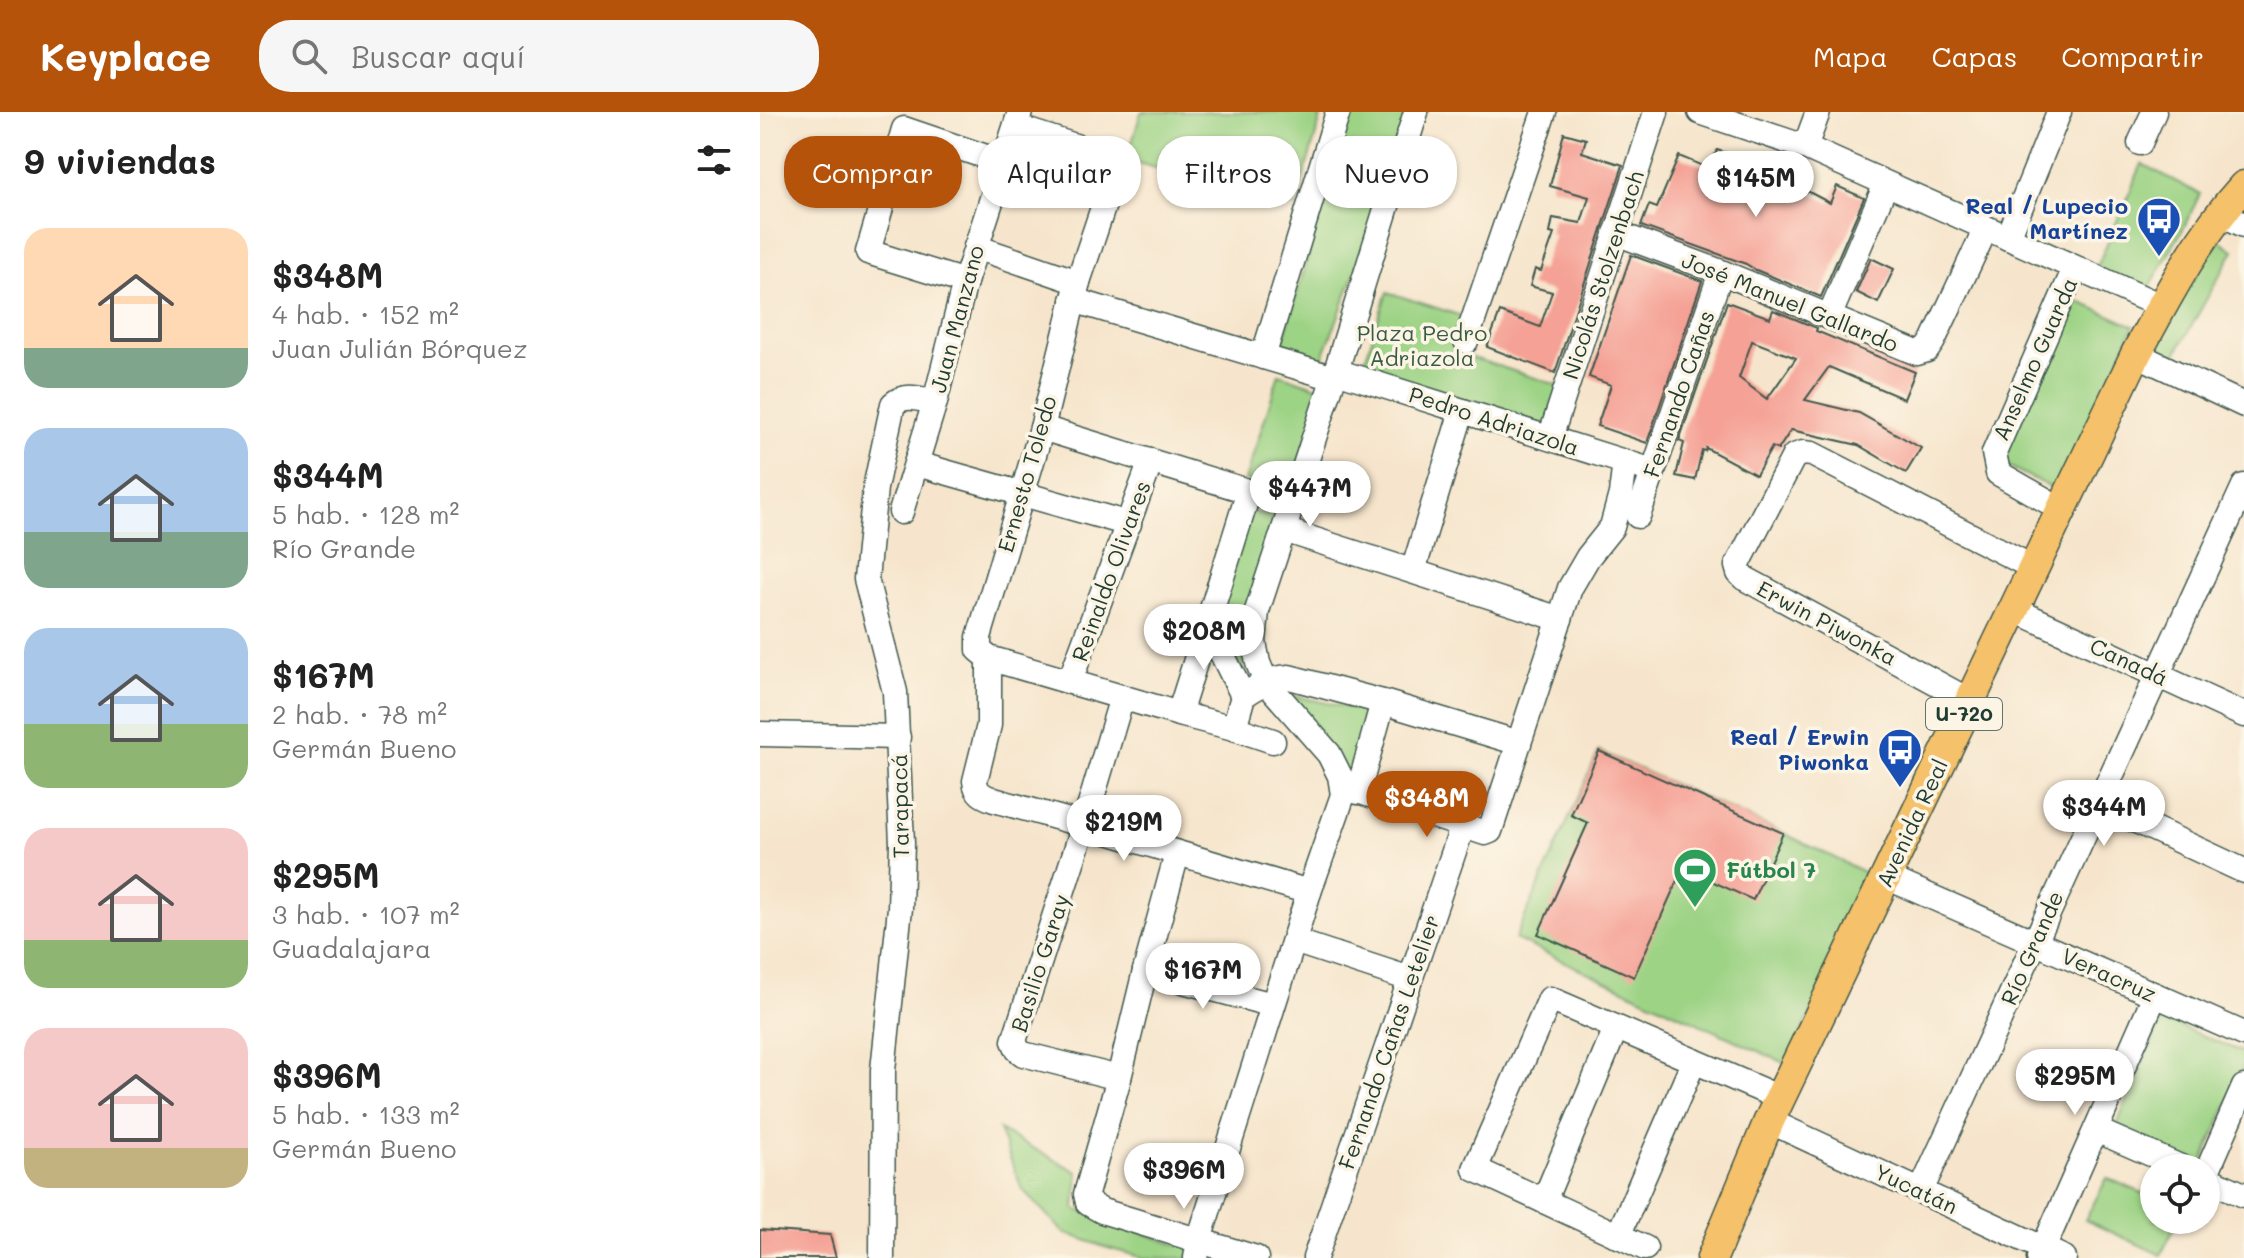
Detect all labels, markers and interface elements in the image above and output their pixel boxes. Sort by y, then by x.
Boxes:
search box [259,20,819,92]
text: Keyplace [40,31,211,81]
icon: search [287,34,331,78]
text: Buscar aquí [351,36,526,76]
text: Mapa [1813,38,1888,74]
text: Capas [1932,38,2017,74]
text: Compartir [2061,38,2204,74]
chip: Comprar [784,136,962,208]
chip: Alquilar [978,136,1141,208]
chip: Filtros [1157,136,1300,208]
chip: Nuevo [1316,136,1457,208]
text: 9 viviendas [24,138,216,183]
icon: filters [692,138,736,182]
pin: $145M [1700,151,1812,219]
text: $145M [1716,160,1796,194]
street label: Nicolás Stolzenbach [1555,167,1650,383]
place label: Real / Lupecio Martínez [1965,191,2128,245]
bus stop icon: Real / Lupecio Martínez [2135,195,2183,258]
street label: Juan Manzano [923,242,990,396]
street label: José Manuel Gallardo [1678,245,1903,358]
text: $348M [272,252,384,297]
icon: home [88,260,184,356]
street label: Anselmo Guarda [1986,273,2084,445]
text: 4 hab. · 152 m² [272,297,459,331]
street label: Fernando Cañas [1636,306,1721,481]
park label: Plaza Pedro Adriazola [1357,318,1487,372]
text: Juan Julián Bórquez [272,331,527,365]
street label: Pedro Adriazola [1405,379,1583,462]
street label: Ernesto Toledo [990,392,1063,555]
text: $344M [272,452,384,497]
icon: home [88,460,184,556]
pin: $447M [1254,461,1366,529]
text: $447M [1268,470,1352,504]
street label: Reinaldo Olivares [1064,476,1157,665]
text: 5 hab. · 128 m² [272,497,459,531]
text: Río Grande [272,531,416,565]
street label: Erwin Piwonka [1752,573,1902,672]
pin: $208M [1148,604,1260,672]
text: $208M [1162,613,1246,647]
street label: Canadá [2085,631,2173,692]
text: $167M [272,652,375,697]
icon: home [88,660,184,756]
text: 2 hab. · 78 m² [272,697,447,731]
road number: U-720 [1926,698,2002,730]
place label: Real / Erwin Piwonka [1730,722,1869,776]
bus stop icon: Real / Erwin Piwonka [1876,726,1924,789]
text: Germán Bueno [272,731,456,765]
street label: Tarapacá [884,753,915,859]
street label: Avenida Real [1869,754,1954,892]
pin: $348M [1371,771,1483,839]
text: $348M [1384,780,1470,814]
pin: $344M [2048,780,2160,848]
text: $344M [2061,789,2147,823]
pin: $219M [1068,795,1180,863]
text: $219M [1085,804,1163,838]
sports icon: Fútbol 7 [1671,846,1719,909]
text: $295M [272,852,380,897]
place label: Fútbol 7 [1726,855,1816,884]
icon: home [88,860,184,956]
street label: Río Grande [1994,886,2070,1009]
street label: Basilio Garay [1004,890,1075,1036]
text: 3 hab. · 107 m² [272,897,460,931]
street label: Fernando Cañas Letelier [1331,911,1446,1173]
text: Guadalajara [272,931,431,965]
street label: Veracruz [2057,941,2161,1008]
pin: $167M [1147,943,1259,1011]
text: $167M [1164,952,1242,986]
pin: $295M [2019,1049,2131,1117]
text: $396M [272,1052,382,1097]
text: $295M [2034,1058,2116,1092]
icon: home [88,1060,184,1156]
text: 5 hab. · 133 m² [272,1097,460,1131]
text: Germán Bueno [272,1131,456,1165]
pin: $396M [1128,1143,1240,1211]
text: $396M [1142,1152,1226,1186]
map controls [2140,1154,2220,1234]
button: locate [2140,1154,2220,1234]
street label: Yucatán [1870,1157,1963,1220]

